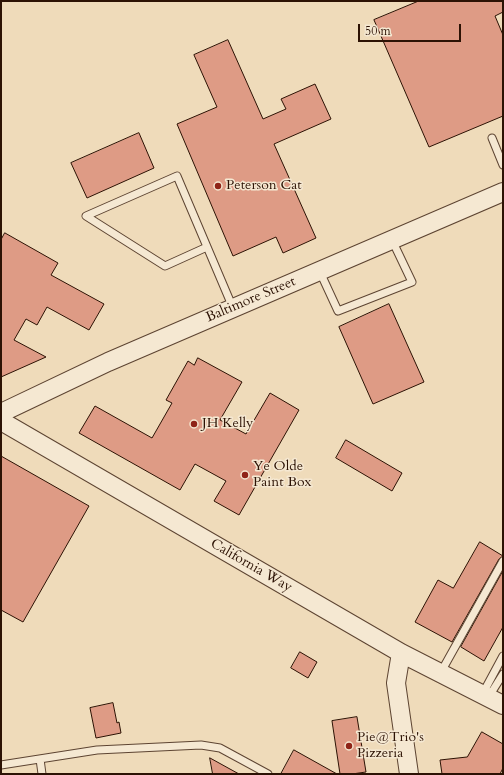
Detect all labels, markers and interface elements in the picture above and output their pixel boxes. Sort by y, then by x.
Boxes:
scale bar [360,16,463,42]
text: 50 m [365,23,391,39]
place label: Peterson Cat [226,178,302,194]
marker: Peterson Cat [213,181,223,191]
street label: Baltimore Street [204,274,298,326]
place label: JH Kelly [202,416,253,432]
marker: JH Kelly [189,419,199,429]
place label: Ye Olde Paint Box [253,459,311,492]
marker: Ye Olde Paint Box [240,470,250,480]
street label: California Way [207,536,295,596]
place label: Pie@Trio's Pizzeria [357,730,424,762]
marker: Pie@Trio's Pizzeria [344,741,354,751]

